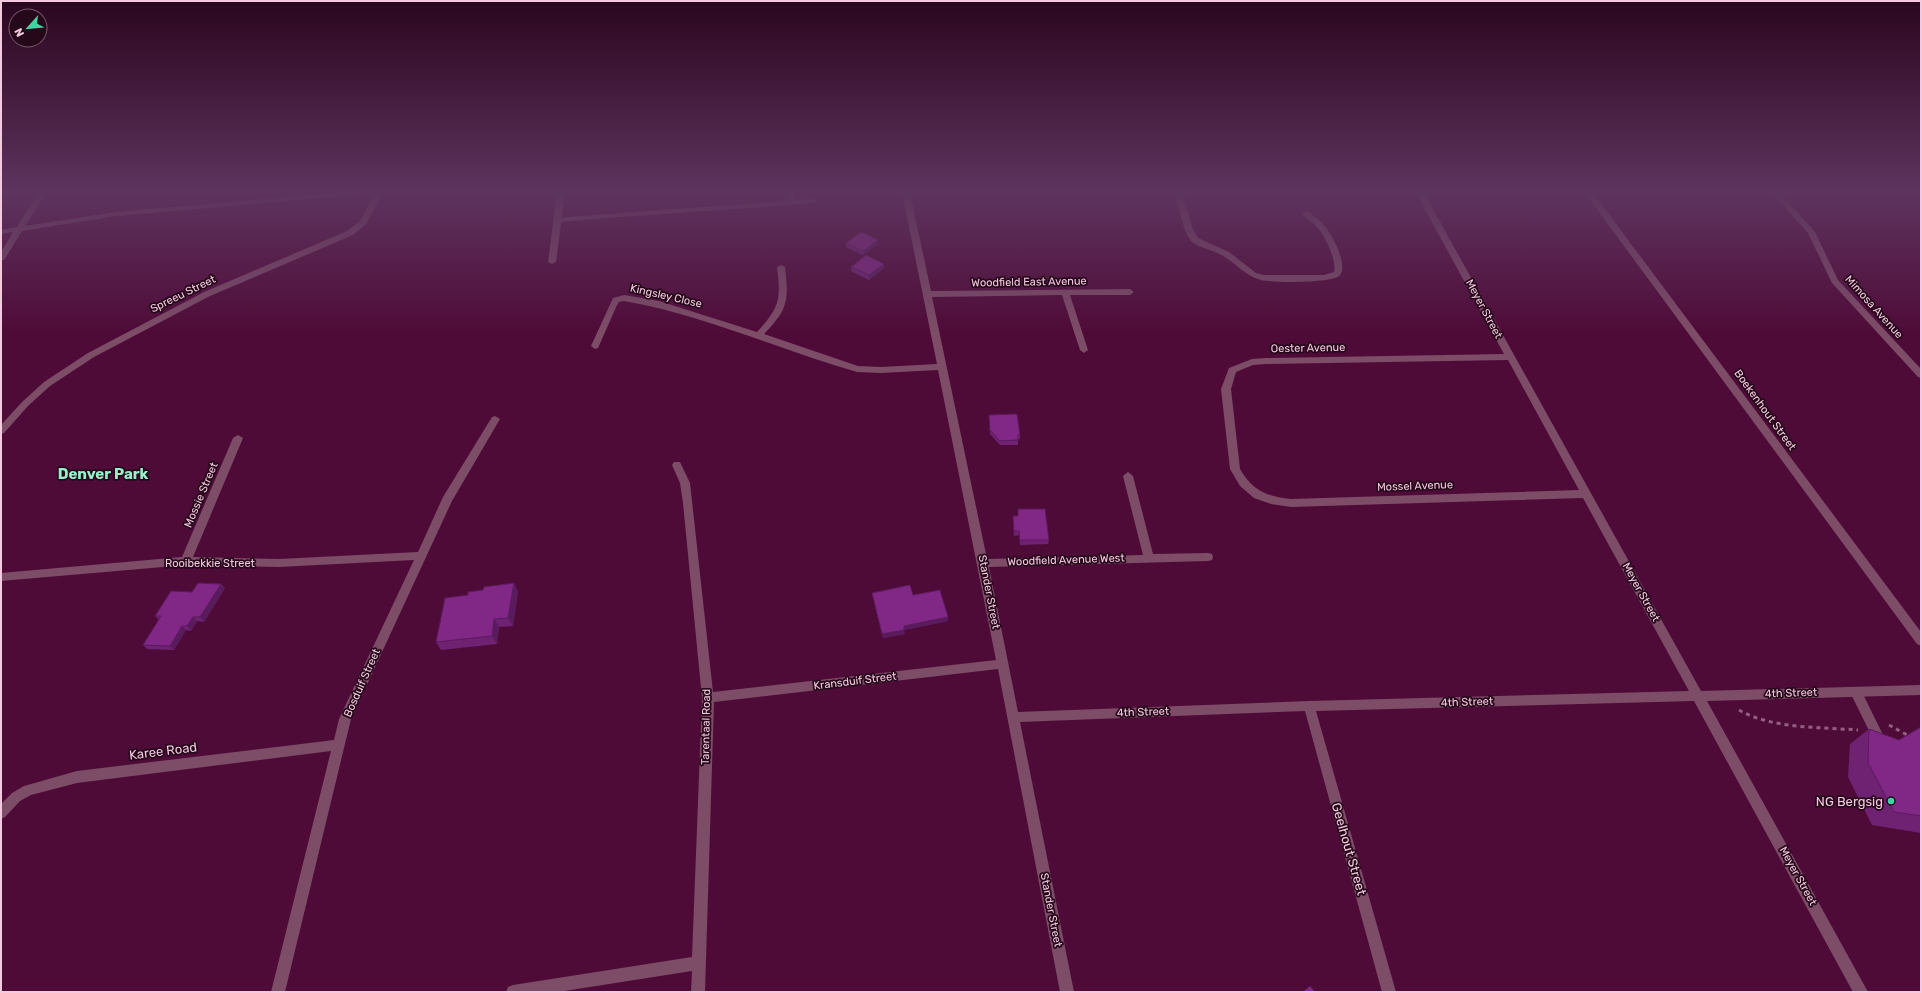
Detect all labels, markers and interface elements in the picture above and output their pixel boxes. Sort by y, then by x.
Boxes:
north arrow [8,8,48,48]
text: N [12,26,27,39]
street label: Spreeu Street [148,272,218,315]
street label: Mimosa Avenue [1842,273,1906,341]
street label: Woodfield East Avenue [971,274,1087,290]
street label: Meyer Street [1463,277,1505,341]
street label: Kingsley Close [629,281,703,311]
street label: Oester Avenue [1271,341,1345,355]
street label: Boekenhout Street [1731,367,1799,453]
street label: Mossie Street [181,460,221,530]
district label: Denver Park [58,465,149,483]
street label: Mossel Avenue [1377,478,1453,494]
street label: Woodfield Avenue West [1007,551,1126,569]
street label: Stander Street [975,554,1003,631]
street label: Rooibekkie Street [165,557,256,570]
street label: Meyer Street [1620,560,1663,624]
street label: Bosduif Street [341,646,383,719]
street label: Kransduif Street [813,669,898,693]
street label: 4th Street [1765,686,1818,700]
street label: Tarentaal Road [699,689,713,765]
street label: 4th Street [1441,695,1494,709]
street label: 4th Street [1117,705,1170,719]
street label: Karee Road [128,739,198,763]
place label: NG Bergsig [1816,794,1883,810]
marker: NG Bergsig [1886,796,1896,806]
street label: Geelhout Street [1329,801,1369,897]
street label: Meyer Street [1777,844,1820,908]
street label: Stander Street [1037,872,1065,949]

